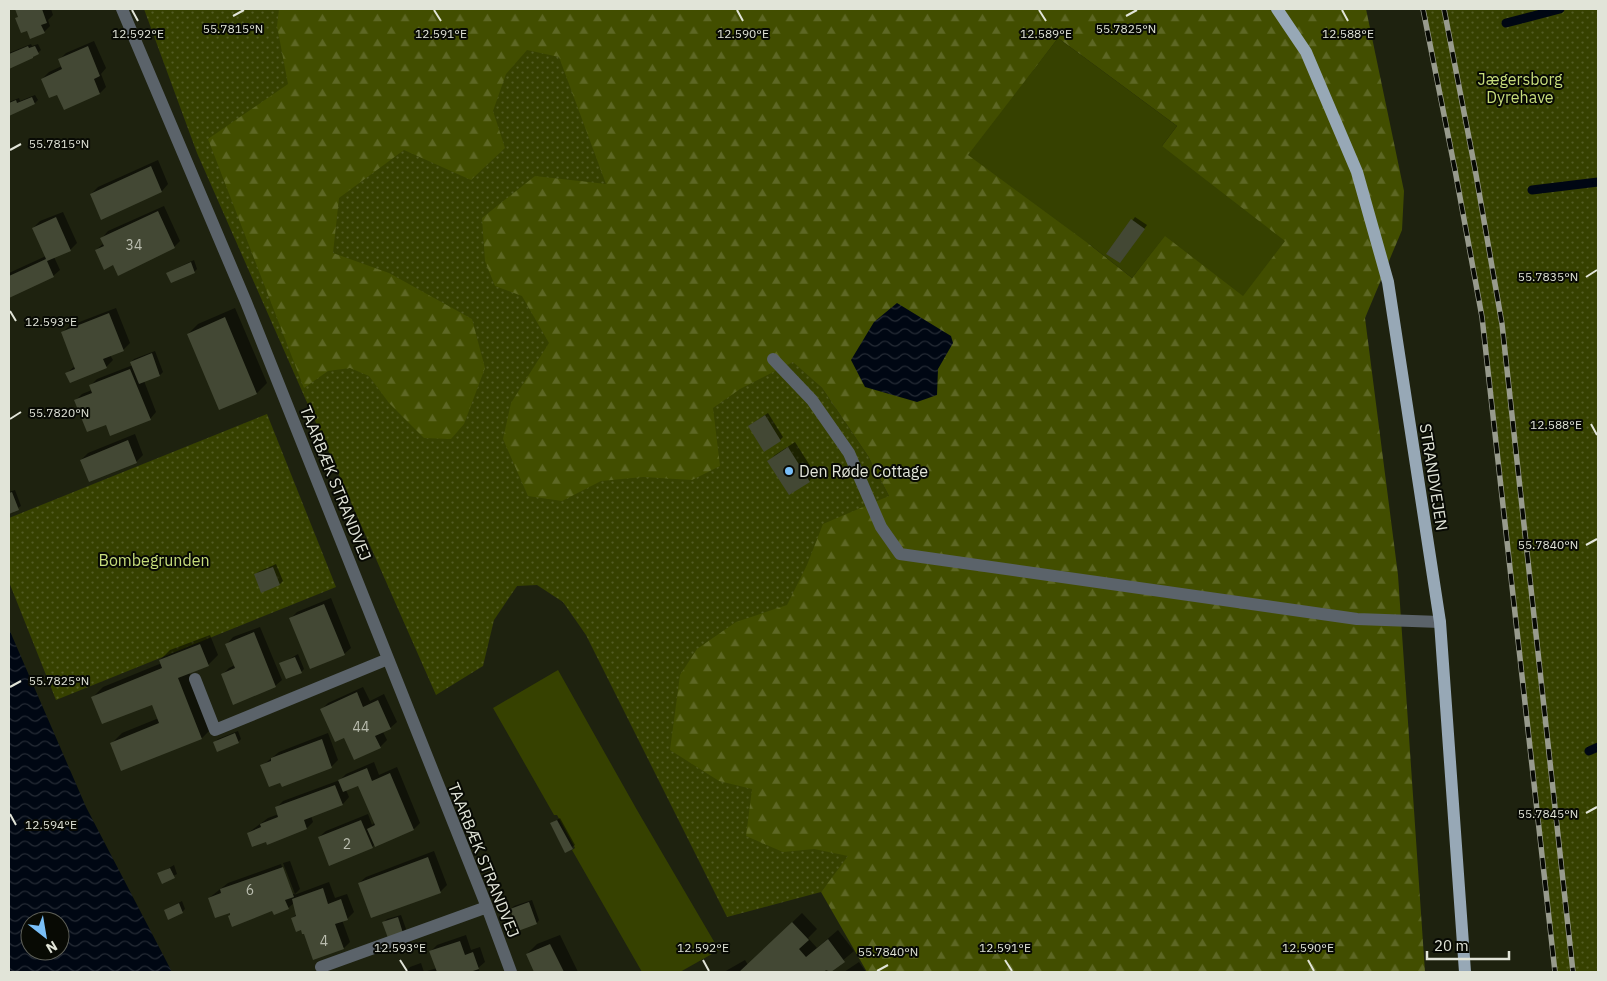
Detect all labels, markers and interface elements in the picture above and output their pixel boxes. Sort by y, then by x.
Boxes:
text: 55.7815°N [203,21,263,36]
text: 55.7825°N [1096,21,1156,36]
text: 12.592°E [112,26,164,41]
text: 12.591°E [415,26,467,41]
text: 12.590°E [717,26,769,41]
text: 12.589°E [1020,26,1072,41]
text: 12.588°E [1322,26,1374,41]
park label: Jægersborg Dyrehave [1478,69,1563,107]
text: 55.7815°N [29,136,89,151]
house number: 34 [126,236,142,254]
text: 55.7835°N [1518,269,1578,284]
text: 12.593°E [25,314,77,329]
street label: TAARBÆK STRANDVEJ [296,403,376,563]
text: 55.7820°N [29,405,89,420]
text: 12.588°E [1530,417,1582,432]
street label: STRANDVEJEN [1416,422,1452,532]
place label: Den Røde Cottage [799,461,928,481]
marker: Den Røde Cottage [783,465,795,477]
text: 55.7840°N [1518,537,1578,552]
park label: Bombegrunden [98,550,210,570]
text: 55.7825°N [29,673,89,688]
house number: 44 [353,718,369,736]
street label: TAARBÆK STRANDVEJ [444,780,524,940]
text: 55.7845°N [1518,806,1578,821]
text: 12.594°E [25,817,77,832]
house number: 2 [343,835,351,853]
house number: 6 [246,881,254,899]
north arrow [20,911,70,961]
scale bar [1427,928,1510,960]
house number: 4 [320,932,328,950]
text: 20 m [1434,936,1469,955]
text: N [43,937,61,957]
text: 12.593°E [374,940,426,955]
text: 12.592°E [677,940,729,955]
text: 12.591°E [979,940,1031,955]
text: 12.590°E [1282,940,1334,955]
text: 55.7840°N [858,944,918,959]

